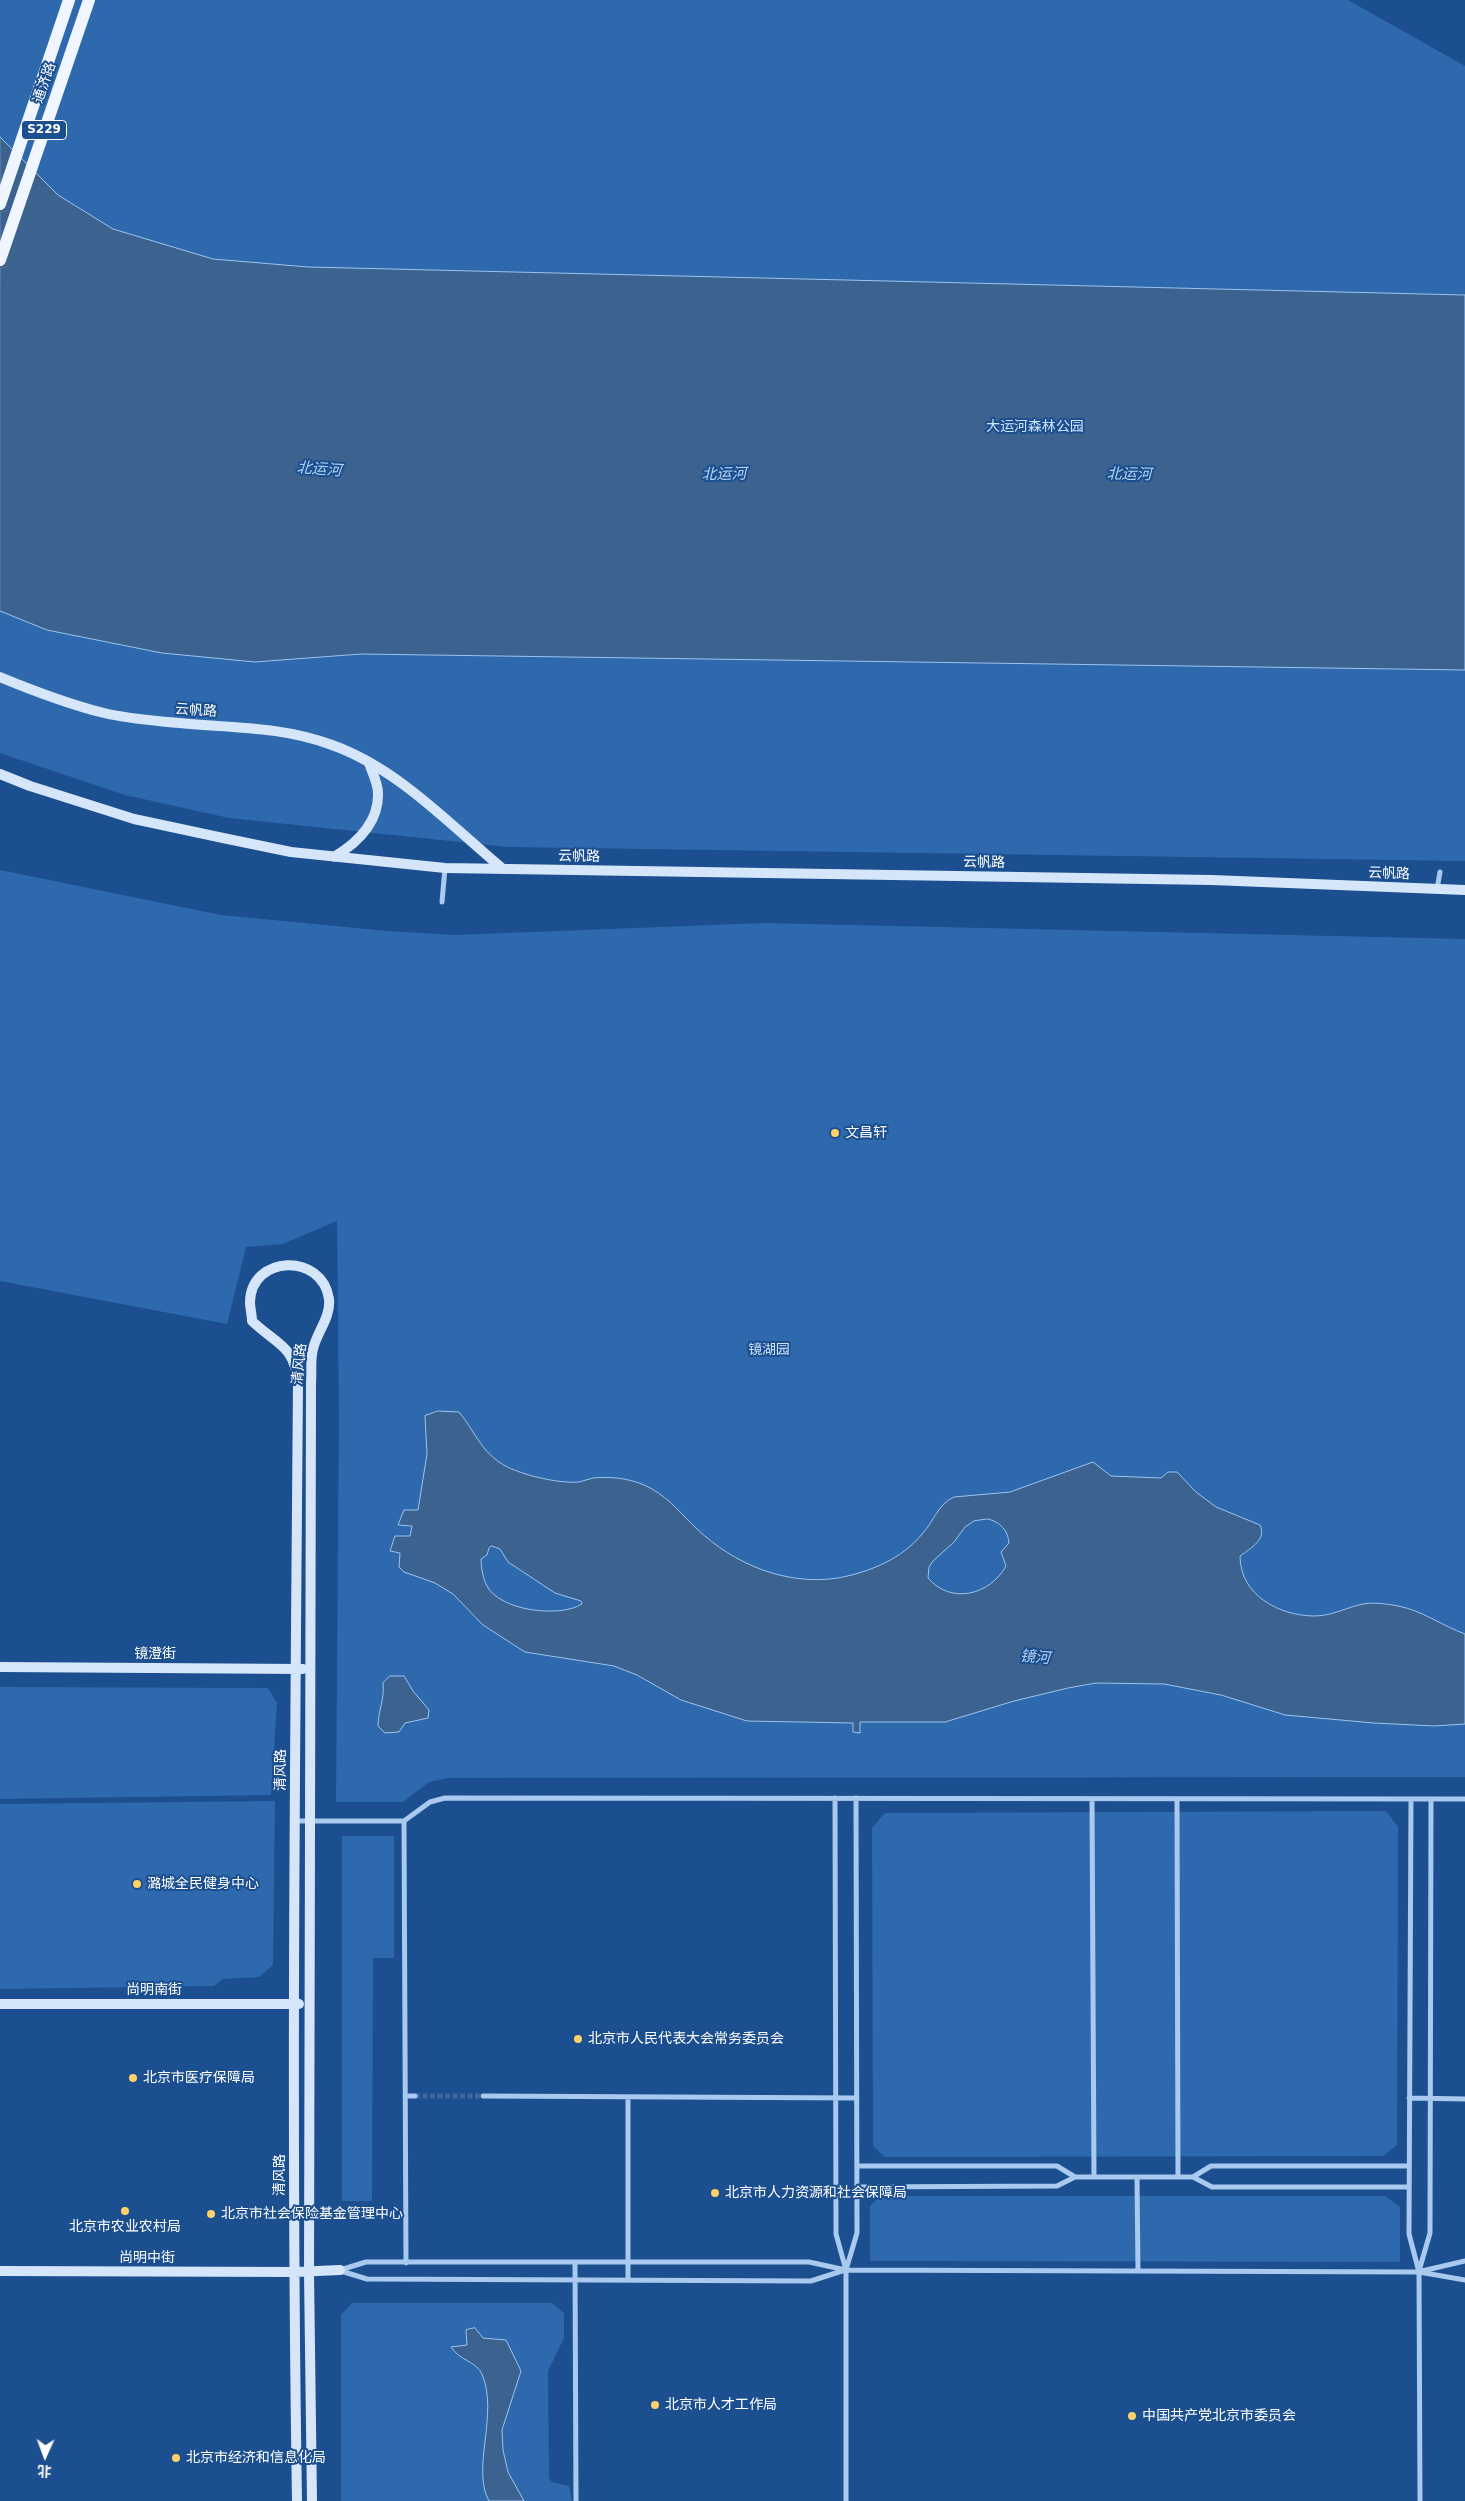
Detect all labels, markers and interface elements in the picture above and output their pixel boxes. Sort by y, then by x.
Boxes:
street label: 通济路 [30,60,60,106]
road number: S229 [22,120,66,140]
park label: 大运河森林公园 [986,419,1084,435]
water label: 北运河 [296,459,342,481]
water label: 北运河 [701,466,747,484]
water label: 北运河 [1106,466,1152,484]
street label: 云帆路 [174,701,218,721]
street label: 云帆路 [558,848,600,866]
street label: 云帆路 [963,854,1005,872]
street label: 云帆路 [1368,865,1410,883]
place label: 文昌轩 [845,1125,887,1141]
marker: 文昌轩 [829,1127,841,1139]
street label: 清风路 [289,1342,311,1386]
park label: 镜湖园 [748,1342,790,1358]
street label: 镜澄街 [134,1646,176,1662]
water label: 镜河 [1019,1648,1051,1668]
street label: 清风路 [273,1749,289,1791]
place label: 潞城全民健身中心 [147,1876,259,1892]
marker: 潞城全民健身中心 [131,1878,143,1890]
street label: 尚明南街 [126,1982,182,1998]
place label: 北京市人民代表大会常务委员会 [588,2031,784,2047]
marker: 北京市人民代表大会常务委员会 [572,2033,584,2045]
place label: 北京市医疗保障局 [143,2070,255,2086]
marker: 北京市医疗保障局 [127,2072,139,2084]
street label: 清风路 [272,2154,288,2196]
place label: 北京市人力资源和社会保障局 [725,2185,907,2201]
marker: 北京市人力资源和社会保障局 [709,2187,721,2199]
marker: 北京市农业农村局 [119,2205,131,2217]
place label: 北京市社会保险基金管理中心 [221,2206,403,2222]
marker: 北京市社会保险基金管理中心 [205,2208,217,2220]
place label: 北京市农业农村局 [69,2219,181,2235]
street label: 尚明中街 [119,2250,175,2266]
place label: 北京市人才工作局 [665,2397,777,2413]
marker: 北京市人才工作局 [649,2399,661,2411]
place label: 中国共产党北京市委员会 [1142,2408,1296,2424]
marker: 中国共产党北京市委员会 [1126,2410,1138,2422]
north arrow [20,2431,70,2481]
place label: 北京市经济和信息化局 [186,2450,326,2466]
marker: 北京市经济和信息化局 [170,2452,182,2464]
text: 北 [37,2463,52,2479]

